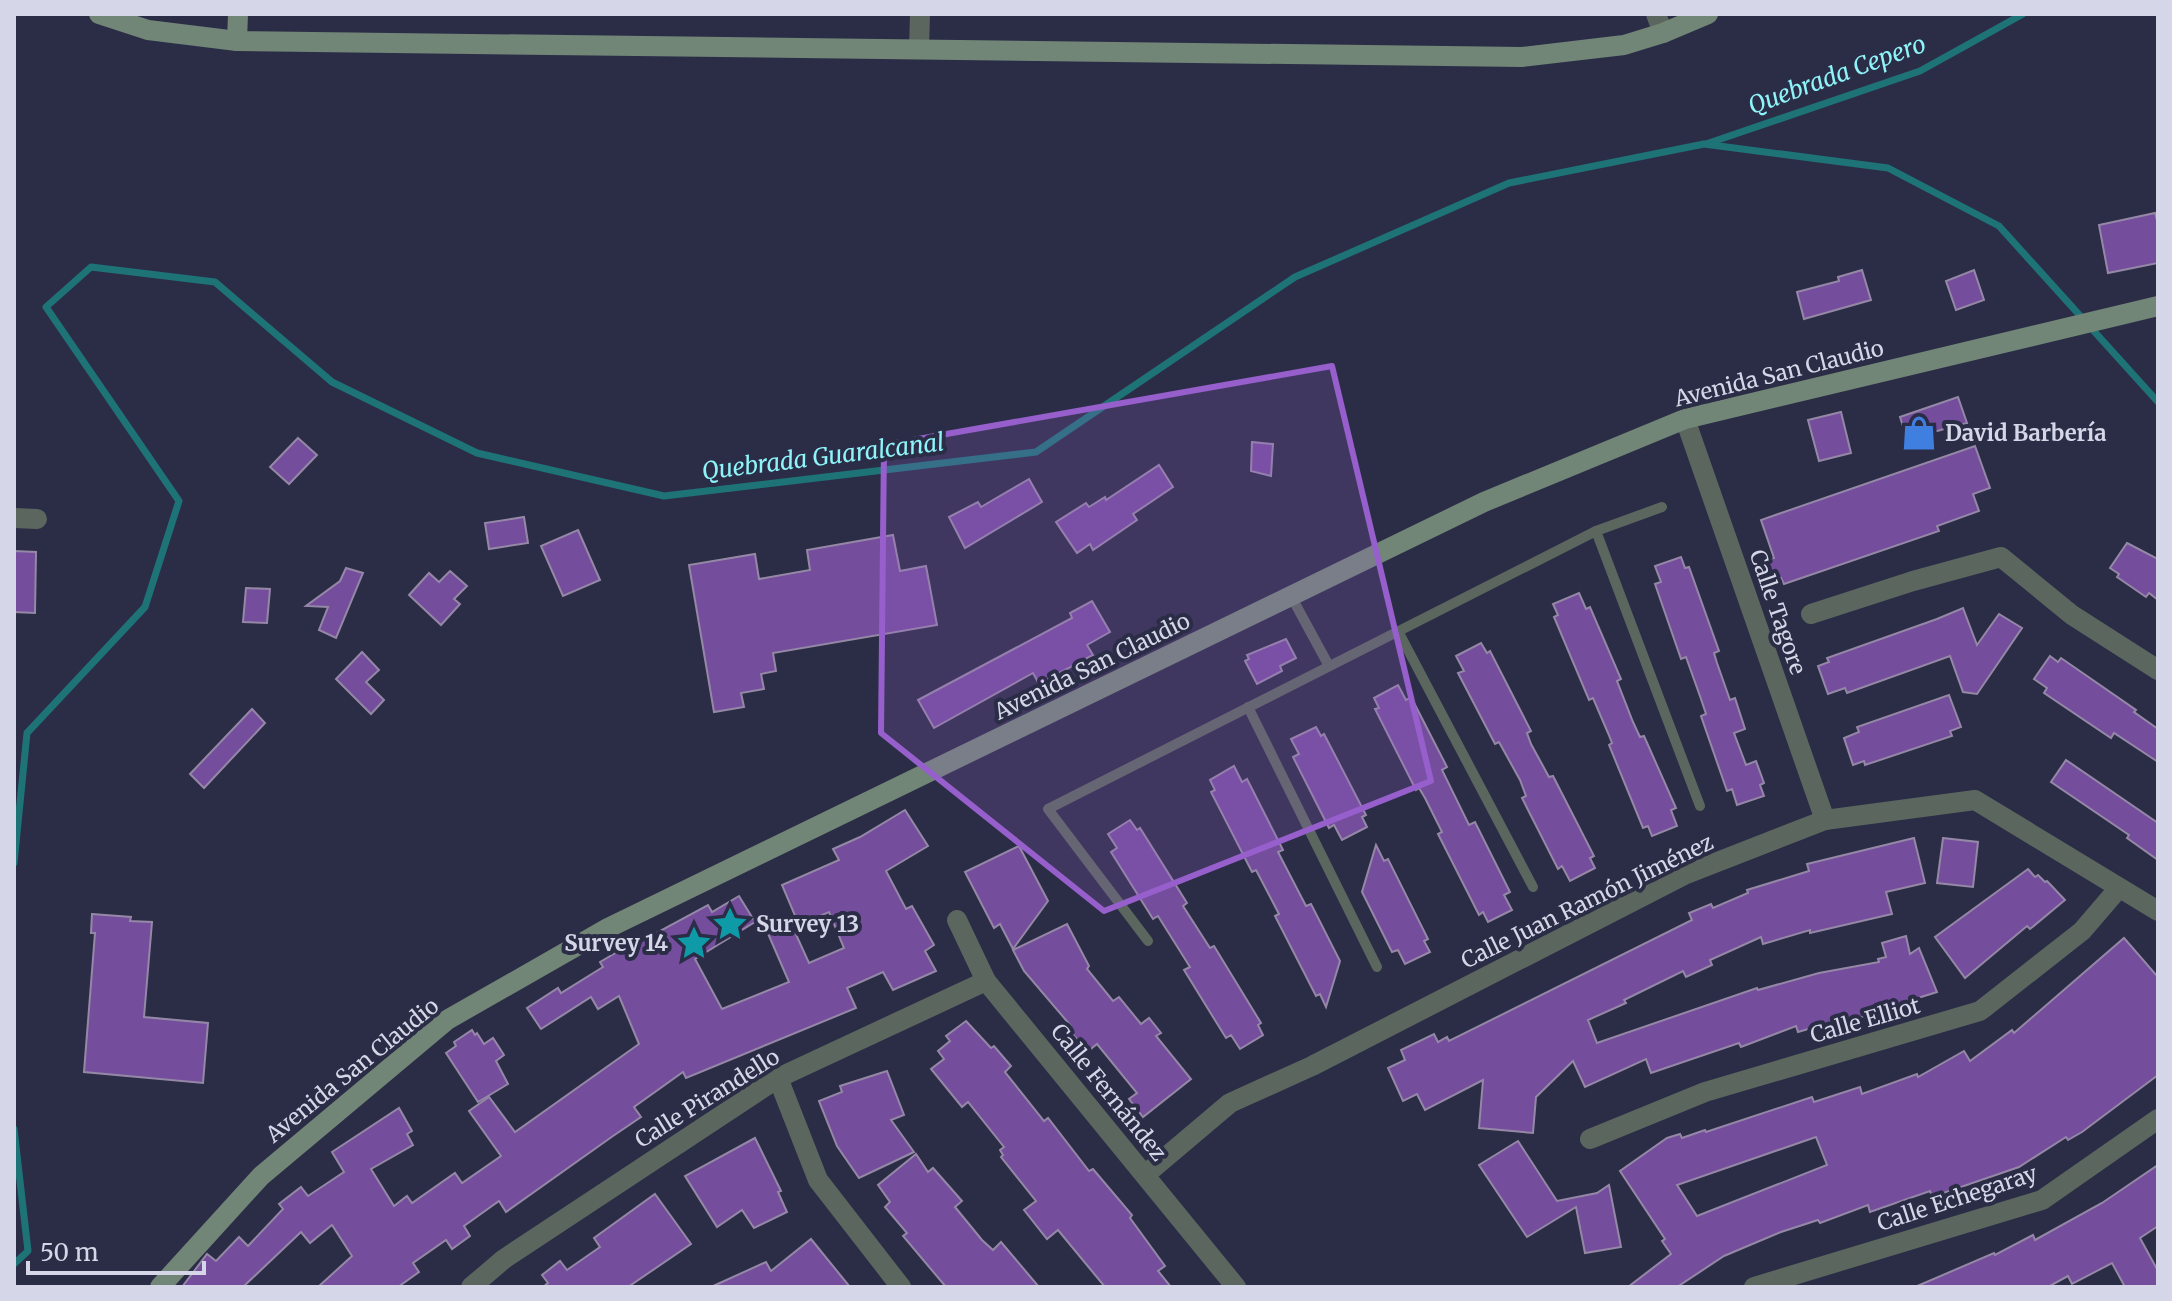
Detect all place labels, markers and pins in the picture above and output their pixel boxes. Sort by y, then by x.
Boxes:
shop icon: David Barbería [1900,414,1938,452]
place label: David Barbería [1945,419,2107,447]
place icon: Survey 13 [711,905,749,943]
place label: Survey 13 [756,910,859,938]
place icon: Survey 14 [675,924,713,962]
place label: Survey 14 [564,929,668,957]

